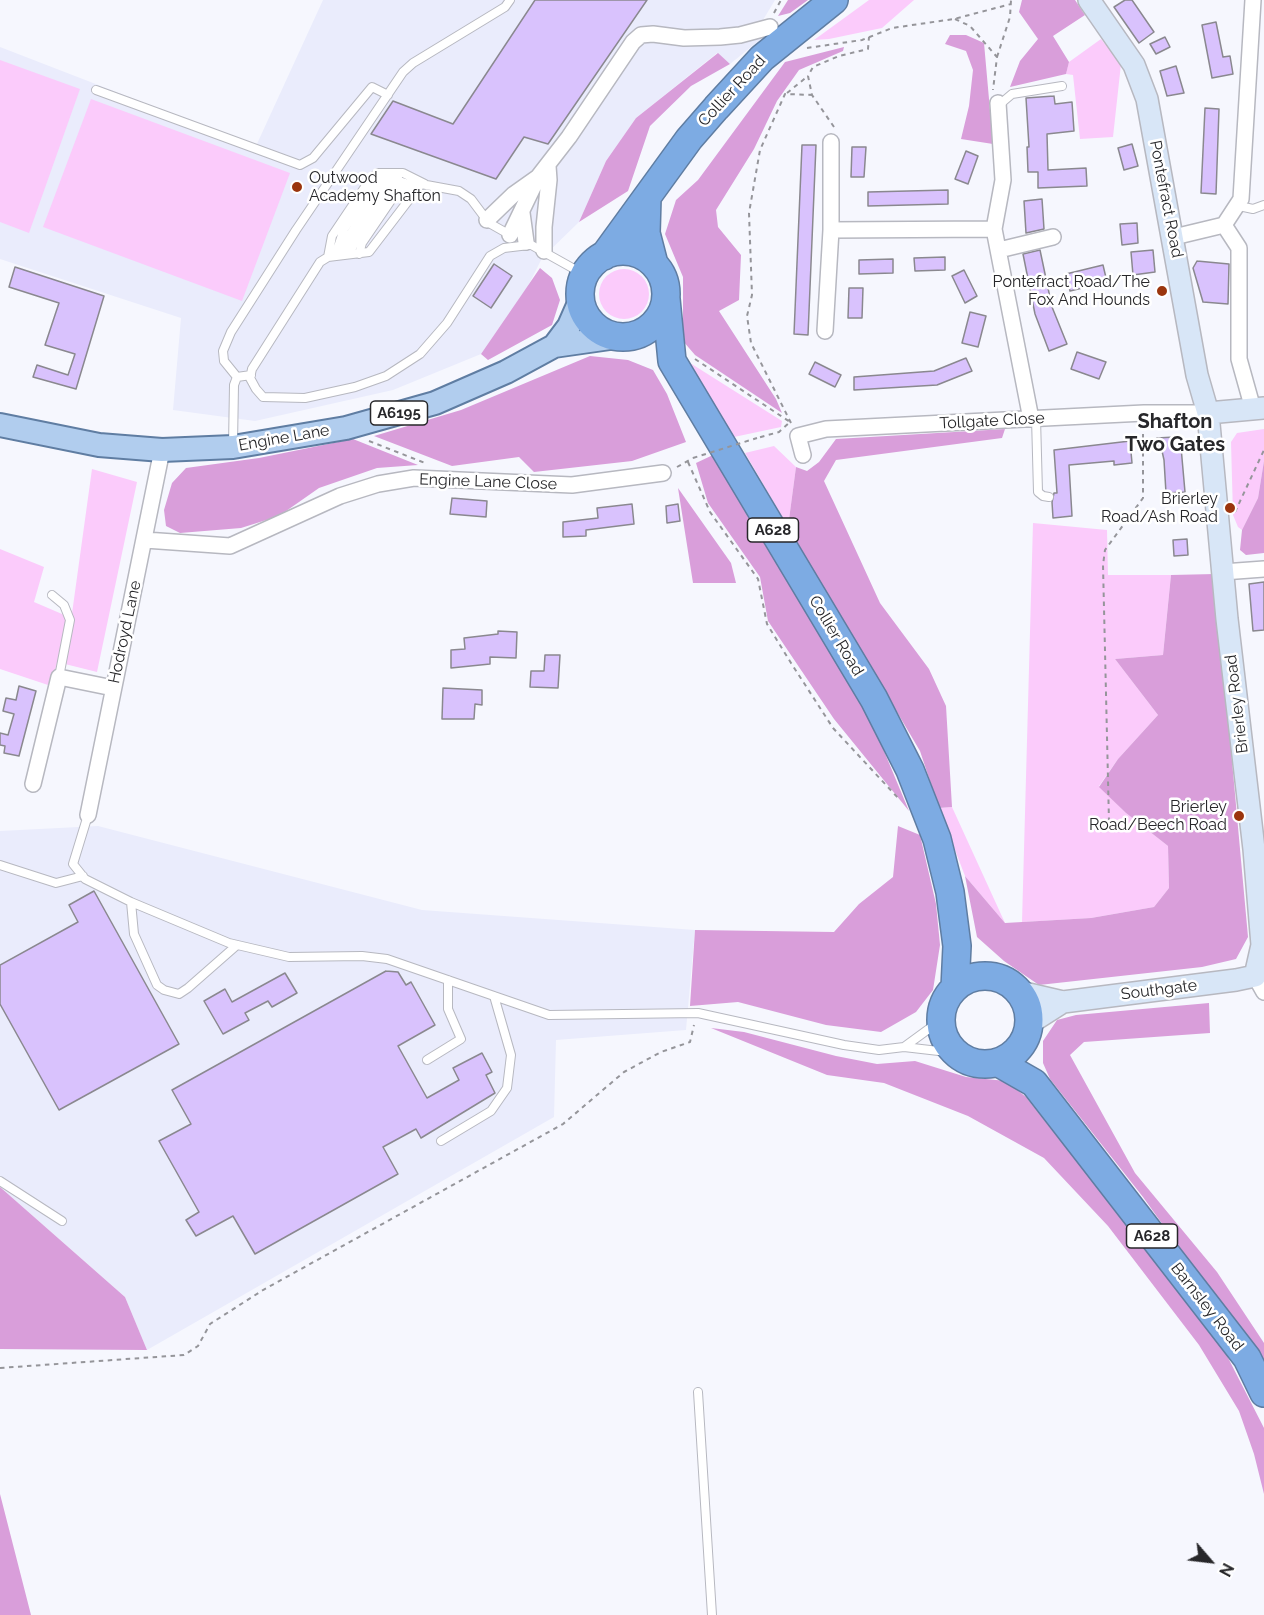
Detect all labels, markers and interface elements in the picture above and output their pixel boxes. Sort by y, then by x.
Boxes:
street label: Collier Road [694,51,770,131]
street label: Pontefract Road [1145,139,1187,259]
place label: Outwood Academy Shafton [309,168,441,206]
marker: Outwood Academy Shafton [290,180,304,194]
place label: Pontefract Road/The Fox And Hounds [993,272,1150,310]
marker: Pontefract Road/The Fox And Hounds [1155,284,1169,298]
road number: A6195 [370,401,428,425]
street label: Tollgate Close [939,409,1045,433]
district label: Shafton Two Gates [1125,410,1225,457]
street label: Engine Lane [237,421,331,455]
street label: Engine Lane Close [419,470,557,494]
place label: Brierley Road/Ash Road [1101,489,1218,527]
marker: Brierley Road/Ash Road [1223,501,1237,515]
road number: A628 [748,518,798,542]
street label: Hodroyd Lane [105,579,145,685]
street label: Collier Road [805,592,867,680]
street label: Brierley Road [1221,653,1253,755]
place label: Brierley Road/Beech Road [1089,797,1227,835]
marker: Brierley Road/Beech Road [1232,809,1246,823]
street label: Southgate [1120,976,1198,1004]
road number: A628 [1126,1224,1178,1248]
street label: Barnsley Road [1167,1259,1247,1355]
north arrow [1180,1531,1240,1591]
text: N [1215,1560,1238,1580]

